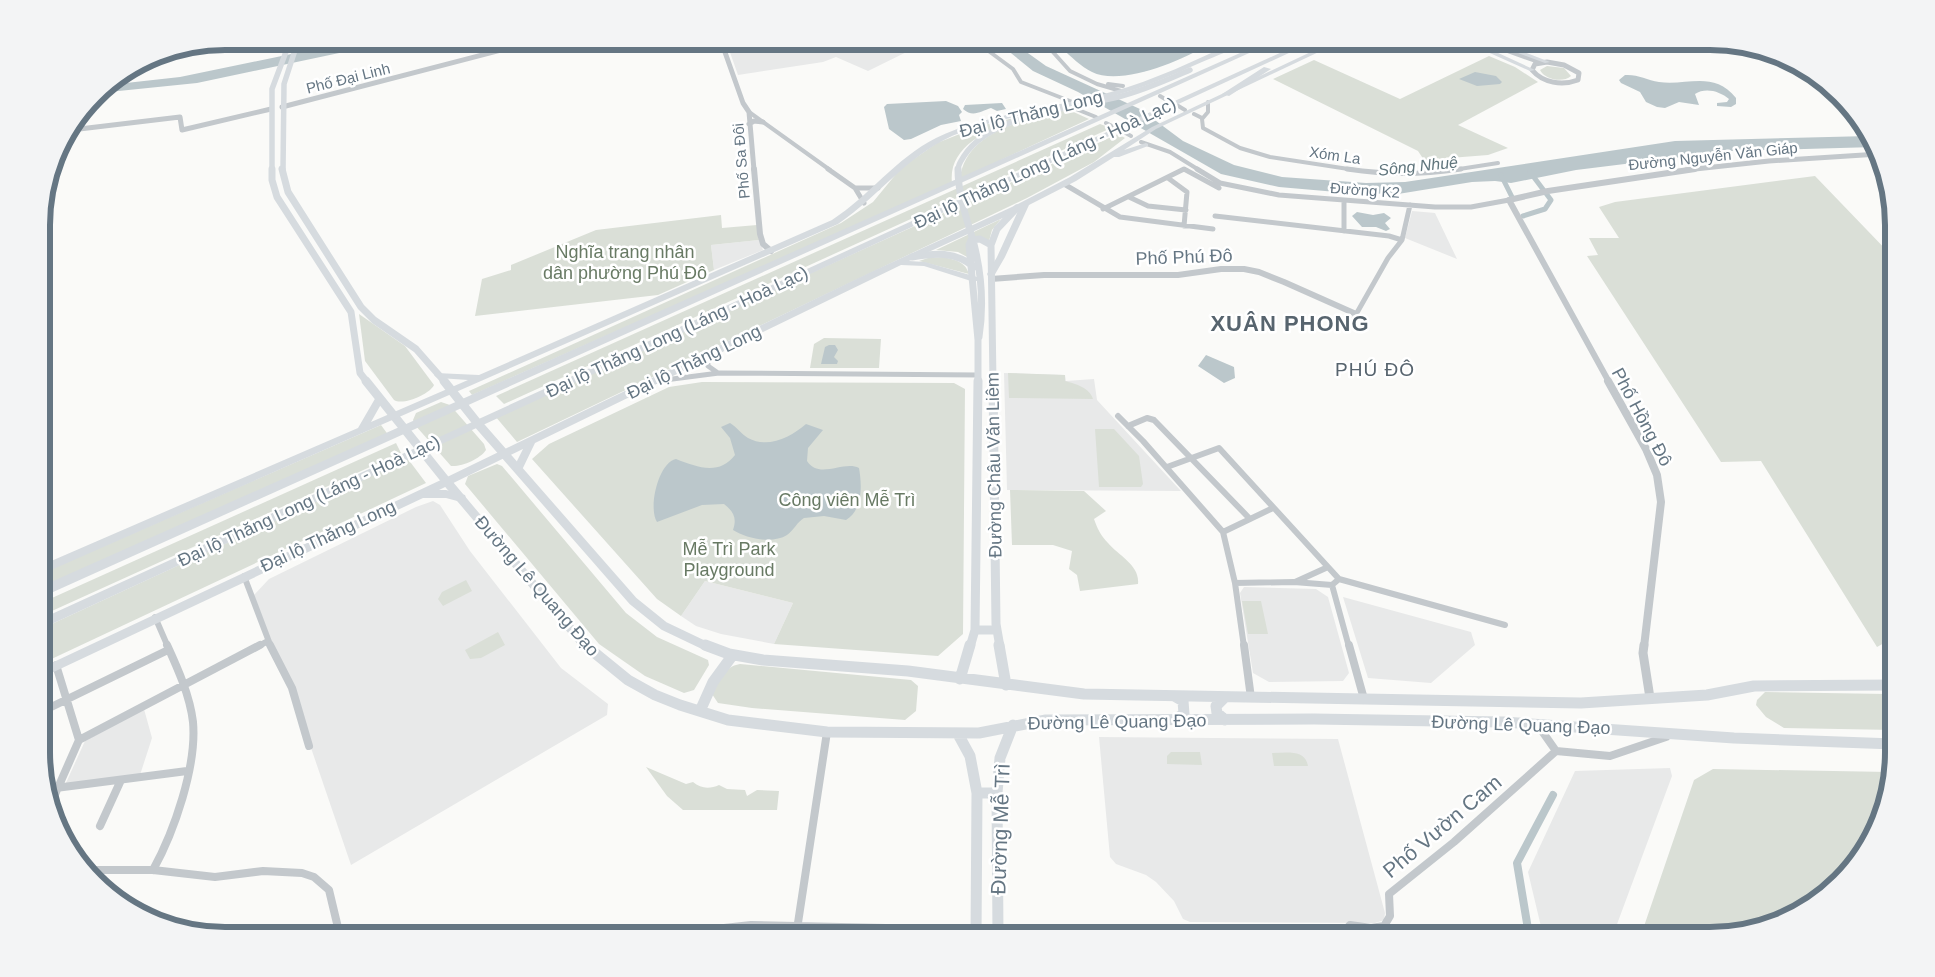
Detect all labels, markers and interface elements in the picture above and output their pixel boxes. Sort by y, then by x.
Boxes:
street label: Phố Đại Linh [304,59,392,97]
street label: Đại lộ Thăng Long [957,87,1105,141]
street label: Đại lộ Thăng Long (Láng - Hoà Lạc) [911,93,1179,233]
street label: Phố Sa Đôi [729,122,753,200]
street label: Đường Nguyễn Văn Giáp [1628,139,1798,173]
street label: Xóm La [1308,143,1362,167]
water label: Sông Nhuệ [1377,153,1459,179]
street label: Đường K2 [1330,179,1400,201]
park label: Nghĩa trang nhân dân phường Phú Đô [543,242,707,283]
street label: Phố Phú Đô [1135,245,1233,269]
street label: Đại lộ Thăng Long (Láng - Hoà Lạc) [542,262,812,402]
district label: XUÂN PHONG [1210,311,1370,336]
street label: Đại lộ Thăng Long [623,320,765,404]
district label: PHÚ ĐÔ [1335,359,1415,380]
street label: Phố Hồng Đô [1608,365,1676,469]
street label: Đường Châu Văn Liêm [982,372,1006,558]
street label: Đại lộ Thăng Long (Láng - Hoà Lạc) [174,431,444,571]
park label: Công viên Mễ Trì [778,489,916,510]
street label: Đại lộ Thăng Long [257,495,399,577]
street label: Đường Lê Quang Đạo [471,512,603,660]
park label: Mễ Trì Park Playground [682,538,777,580]
street label: Đường Lê Quang Đạo [1027,710,1207,734]
street label: Đường Lê Quang Đạo [1431,712,1611,738]
street label: Đường Mễ Trì [986,763,1014,895]
street label: Phố Vườn Cam [1378,770,1506,882]

